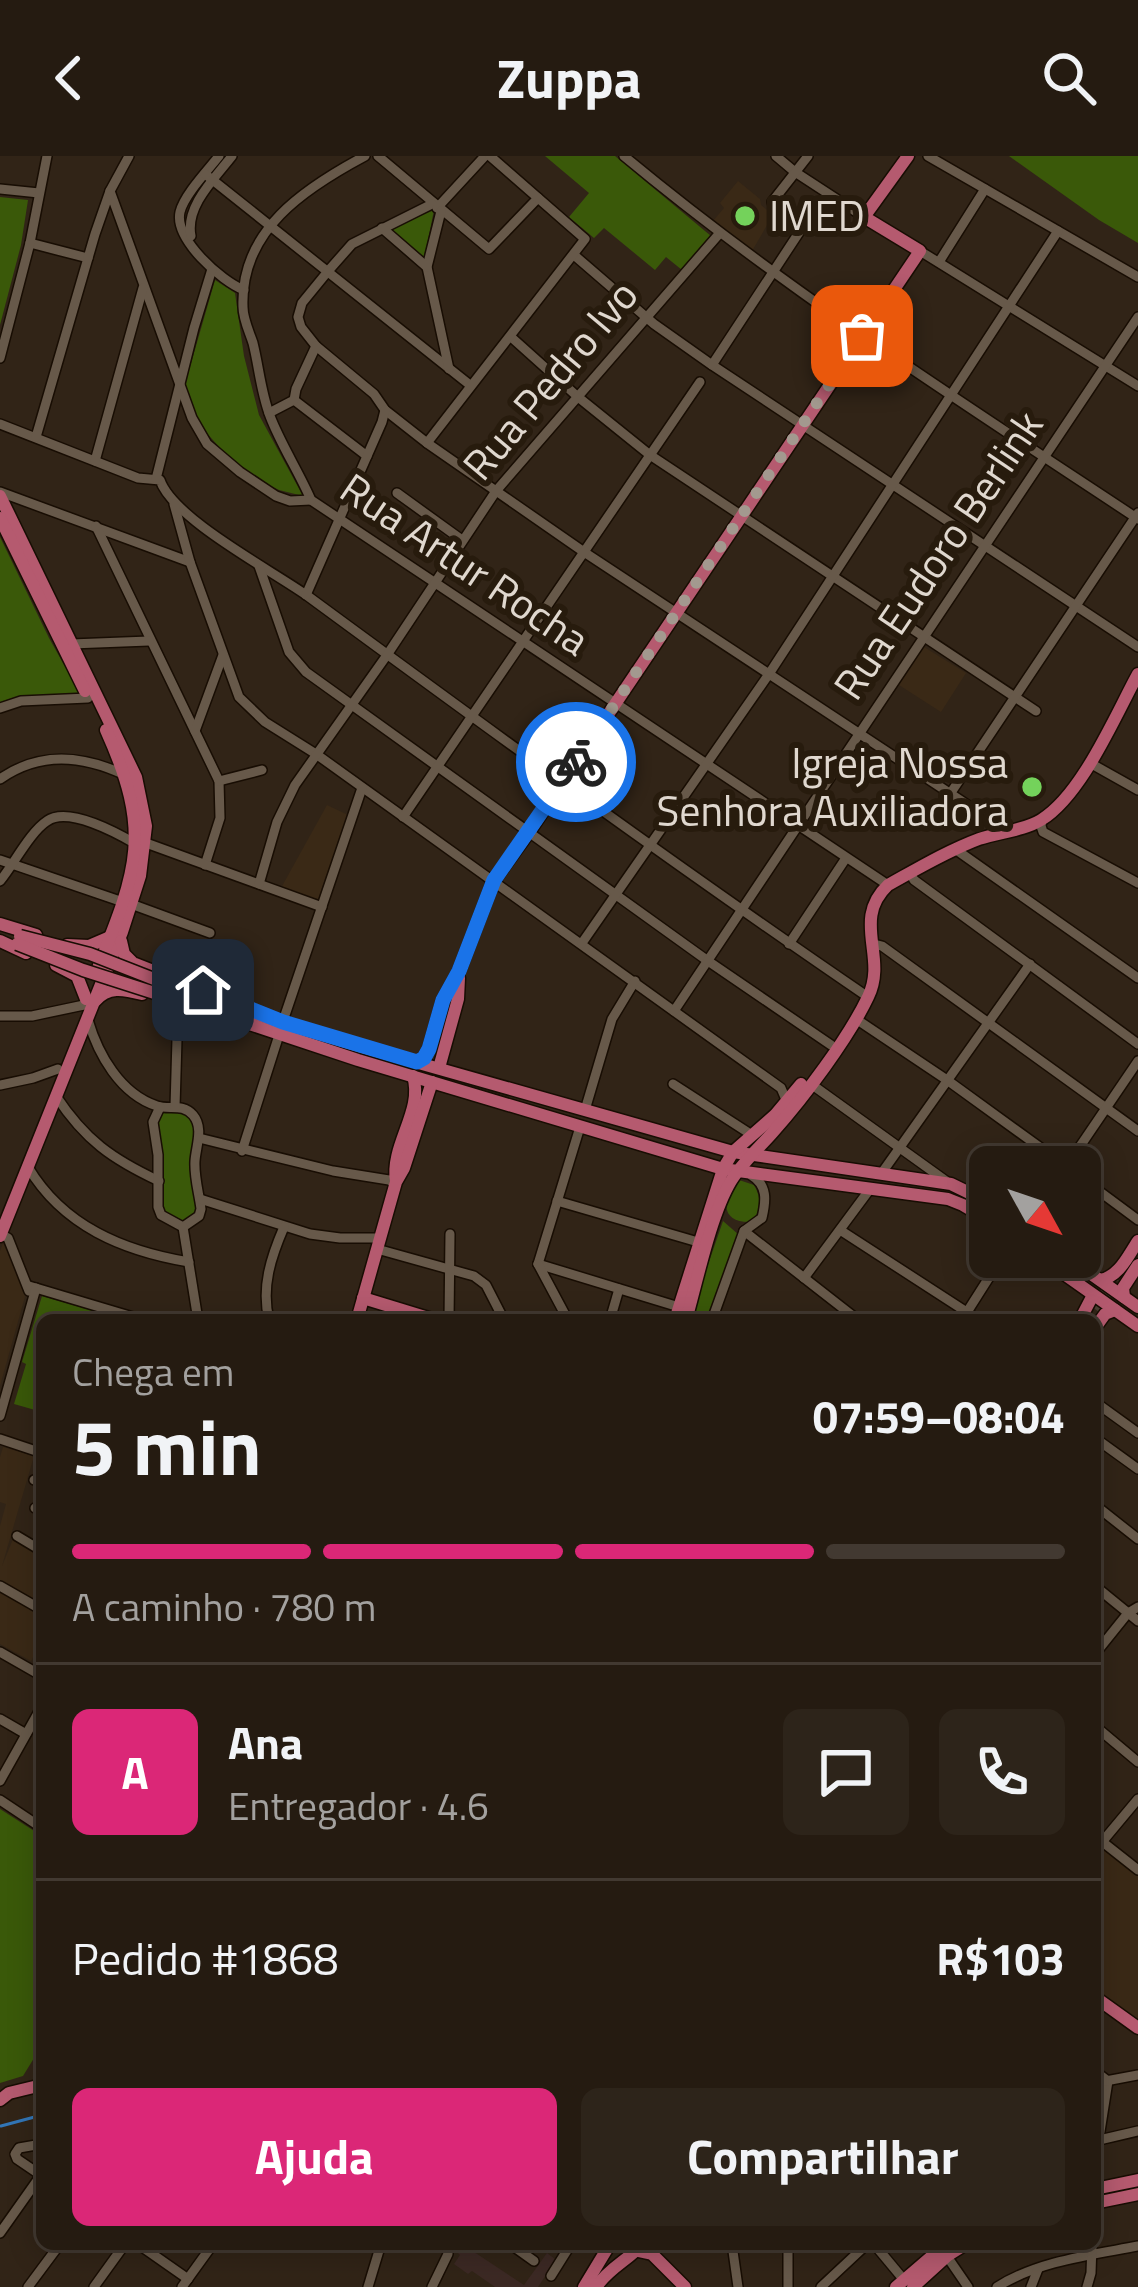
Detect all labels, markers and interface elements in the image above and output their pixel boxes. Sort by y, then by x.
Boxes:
text: Zuppa [497,37,641,119]
icon: back [36,45,102,111]
icon: search [1036,45,1102,111]
place label: IMED [769,183,865,247]
marker: IMED [732,203,758,229]
street label: Rua Pedro Ivo [446,265,652,494]
pin [811,285,913,387]
icon: bag [829,303,895,369]
street label: Rua Eudoro Berlink [817,397,1058,712]
street label: Rua Artur Rocha [328,456,603,670]
courier [516,702,636,822]
icon: bike [543,729,609,795]
place label: Igreja Nossa Senhora Auxiliadora [657,730,1008,842]
marker: Igreja Nossa Senhora Auxiliadora [1019,774,1045,800]
pin [152,939,254,1041]
icon: home [170,957,236,1023]
north arrow [969,1146,1101,1278]
map controls [969,1146,1101,1278]
text: Chega em [72,1342,234,1401]
text: 07:59–08:04 [813,1382,1065,1450]
text: 5 min [72,1387,262,1505]
text: A caminho · 780 m [72,1577,376,1636]
text: Ana [228,1708,303,1776]
button: chat [783,1709,909,1835]
button: phone [939,1709,1065,1835]
text: A [121,1738,149,1806]
text: Entregador · 4.6 [228,1776,489,1835]
text: Pedido #1868 [72,1924,338,1992]
text: R$103 [936,1924,1065,1992]
button: Ajuda [72,2088,557,2226]
button: Compartilhar [581,2088,1065,2226]

